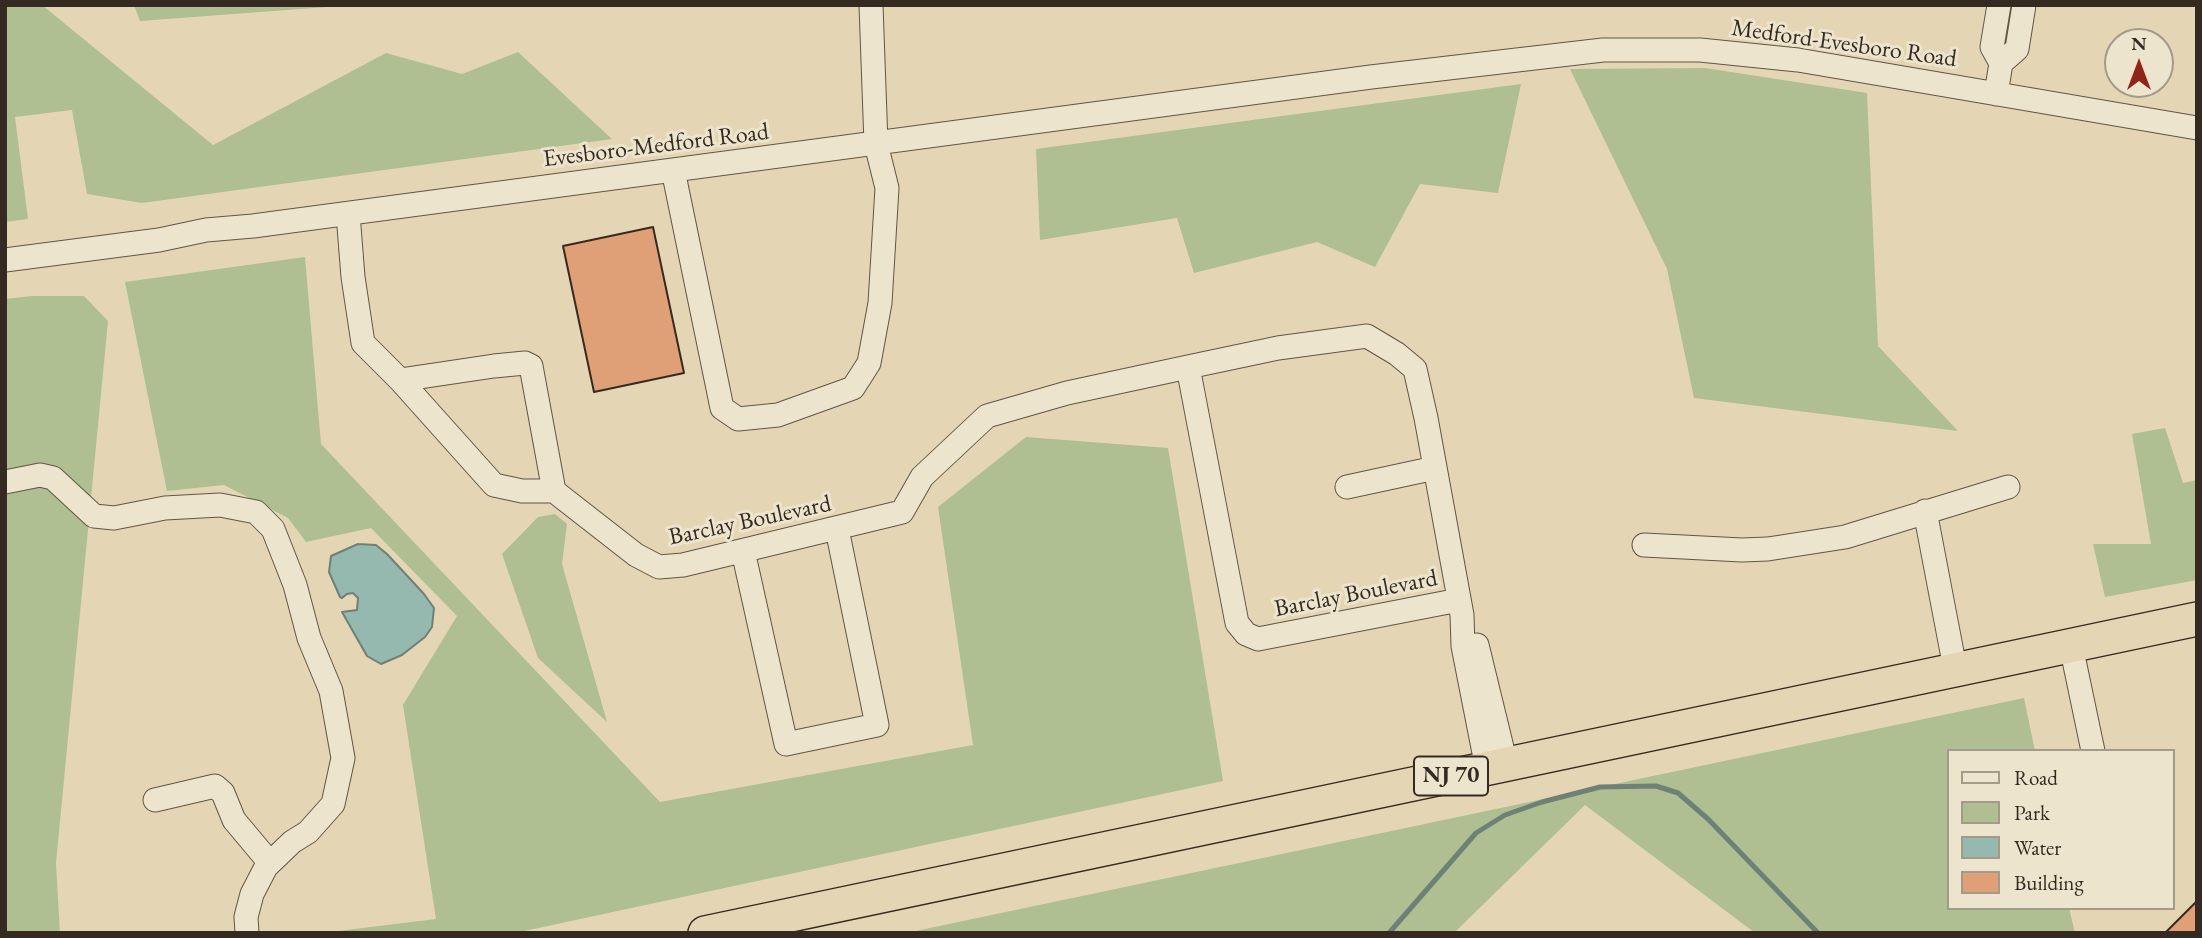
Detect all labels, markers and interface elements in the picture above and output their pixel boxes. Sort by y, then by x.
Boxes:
street label: Medford-Evesboro Road [1730,14,1958,74]
north arrow [2104,28,2174,98]
text: N [2131,31,2147,56]
street label: Evesboro-Medford Road [542,118,770,174]
street label: Barclay Boulevard [666,490,834,552]
street label: Barclay Boulevard [1272,564,1440,624]
legend [1946,749,2174,910]
road number: NJ 70 [1414,756,1488,796]
text: Road [2014,764,2058,791]
text: Park [2014,799,2050,826]
text: Water [2014,834,2061,861]
text: Building [2014,869,2084,896]

